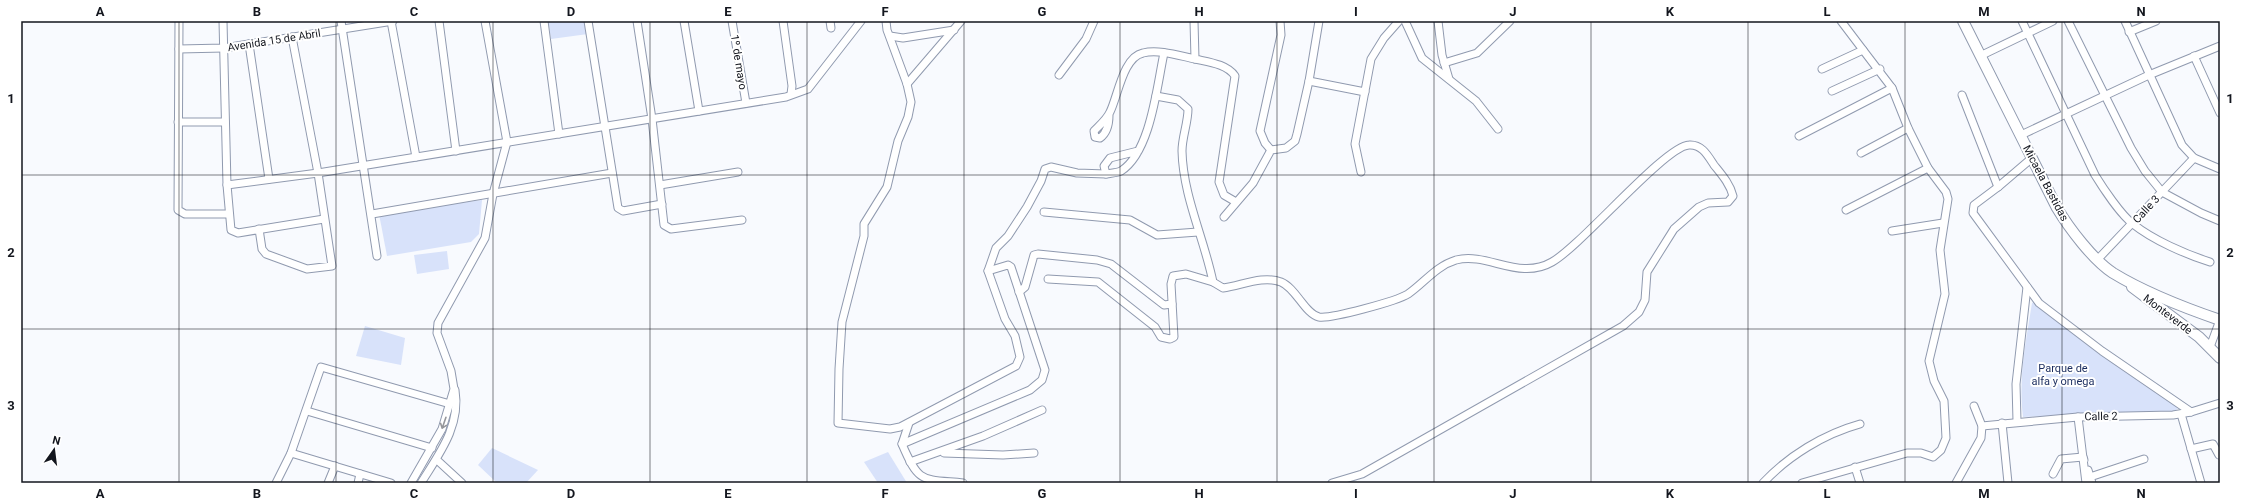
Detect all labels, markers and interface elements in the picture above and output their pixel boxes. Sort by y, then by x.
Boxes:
text: A [96,4,105,19]
text: B [253,4,261,19]
text: C [410,4,419,19]
text: D [567,4,575,19]
text: E [724,4,732,19]
text: F [881,4,889,19]
text: G [1038,4,1047,19]
text: H [1194,4,1204,19]
text: I [1354,4,1358,19]
text: J [1509,4,1517,19]
text: K [1666,4,1675,19]
text: L [1823,4,1831,19]
text: M [1978,4,1990,19]
text: N [2136,4,2146,19]
street label: Avenida 15 de Abril [227,27,321,54]
street label: 1º de mayo [728,34,749,91]
text: 1 [7,91,15,106]
text: 1 [2226,91,2234,106]
street label: Micaela Bastidas [2020,143,2071,224]
street label: Calle 3 [2130,193,2162,226]
text: 2 [7,245,15,260]
text: 2 [2226,245,2234,260]
street label: Monteverde [2141,292,2195,337]
park label: Parque de alfa y omega [2031,362,2095,388]
text: 3 [7,398,15,413]
text: 3 [2226,398,2234,413]
street label: Calle 2 [2084,410,2118,423]
one-way arrow [440,417,447,430]
north arrow [34,430,74,470]
text: N [51,434,62,448]
text: A [96,486,105,501]
text: B [253,486,261,501]
text: C [410,486,419,501]
text: D [567,486,575,501]
text: E [724,486,732,501]
text: F [881,486,889,501]
text: G [1038,486,1047,501]
text: H [1194,486,1204,501]
text: I [1354,486,1358,501]
text: J [1509,486,1517,501]
text: K [1666,486,1675,501]
text: L [1823,486,1831,501]
text: M [1978,486,1990,501]
text: N [2136,486,2146,501]

